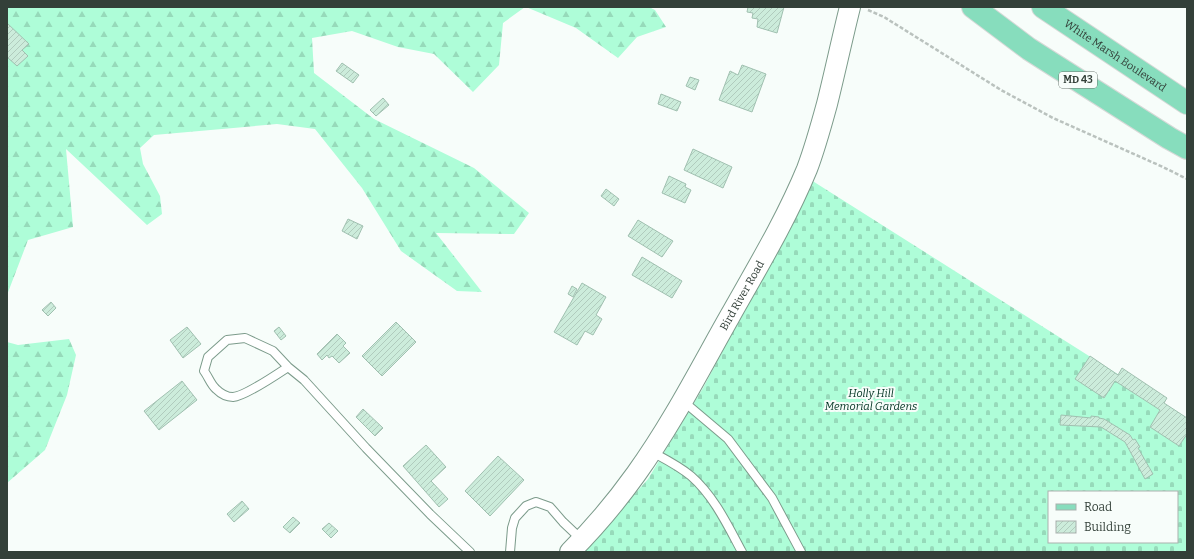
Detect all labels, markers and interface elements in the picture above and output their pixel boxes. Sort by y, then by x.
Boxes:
street label: White Marsh Boulevard [1062,17,1169,94]
road number: MD 43 [1059,72,1097,88]
street label: Bird River Road [717,258,767,333]
park label: Holly Hill Memorial Gardens [825,387,917,413]
legend [1048,491,1178,543]
text: Road [1084,500,1112,514]
text: Building [1084,520,1131,534]

